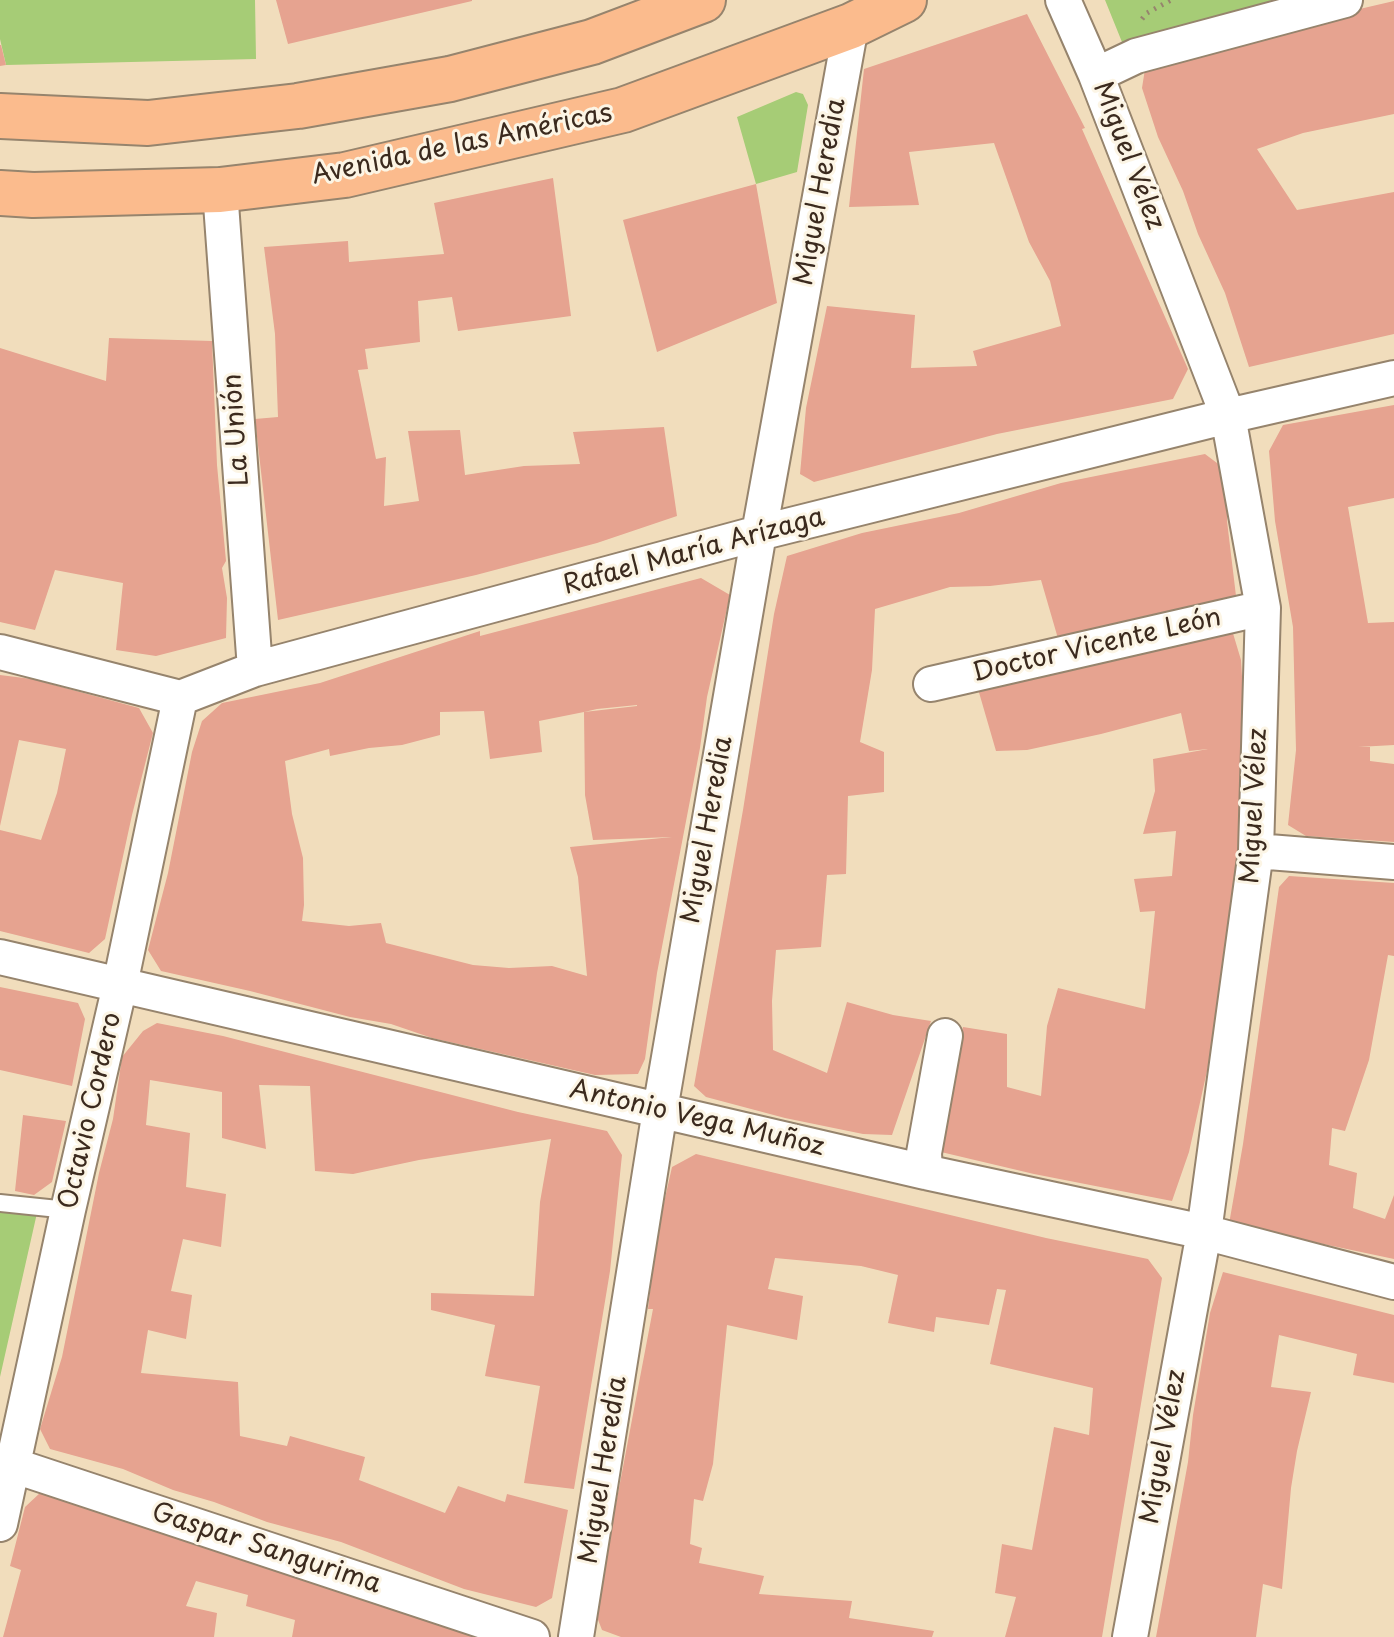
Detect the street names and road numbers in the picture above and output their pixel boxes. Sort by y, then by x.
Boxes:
street label: Miguel Vélez [1086,78,1170,234]
street label: Miguel Heredia [789,96,853,288]
street label: Avenida de las Américas [309,98,615,192]
street label: La Unión [218,373,256,487]
street label: Rafael María Arízaga [560,502,828,602]
street label: Doctor Vicente León [970,602,1224,690]
street label: Miguel Vélez [1235,727,1275,885]
street label: Miguel Heredia [676,734,740,926]
street label: Octavio Cordero [53,1010,129,1212]
street label: Antonio Vega Muñoz [567,1075,827,1163]
street label: Miguel Vélez [1135,1368,1193,1526]
street label: Miguel Heredia [574,1374,634,1566]
street label: Gaspar Sangurima [148,1497,384,1601]

